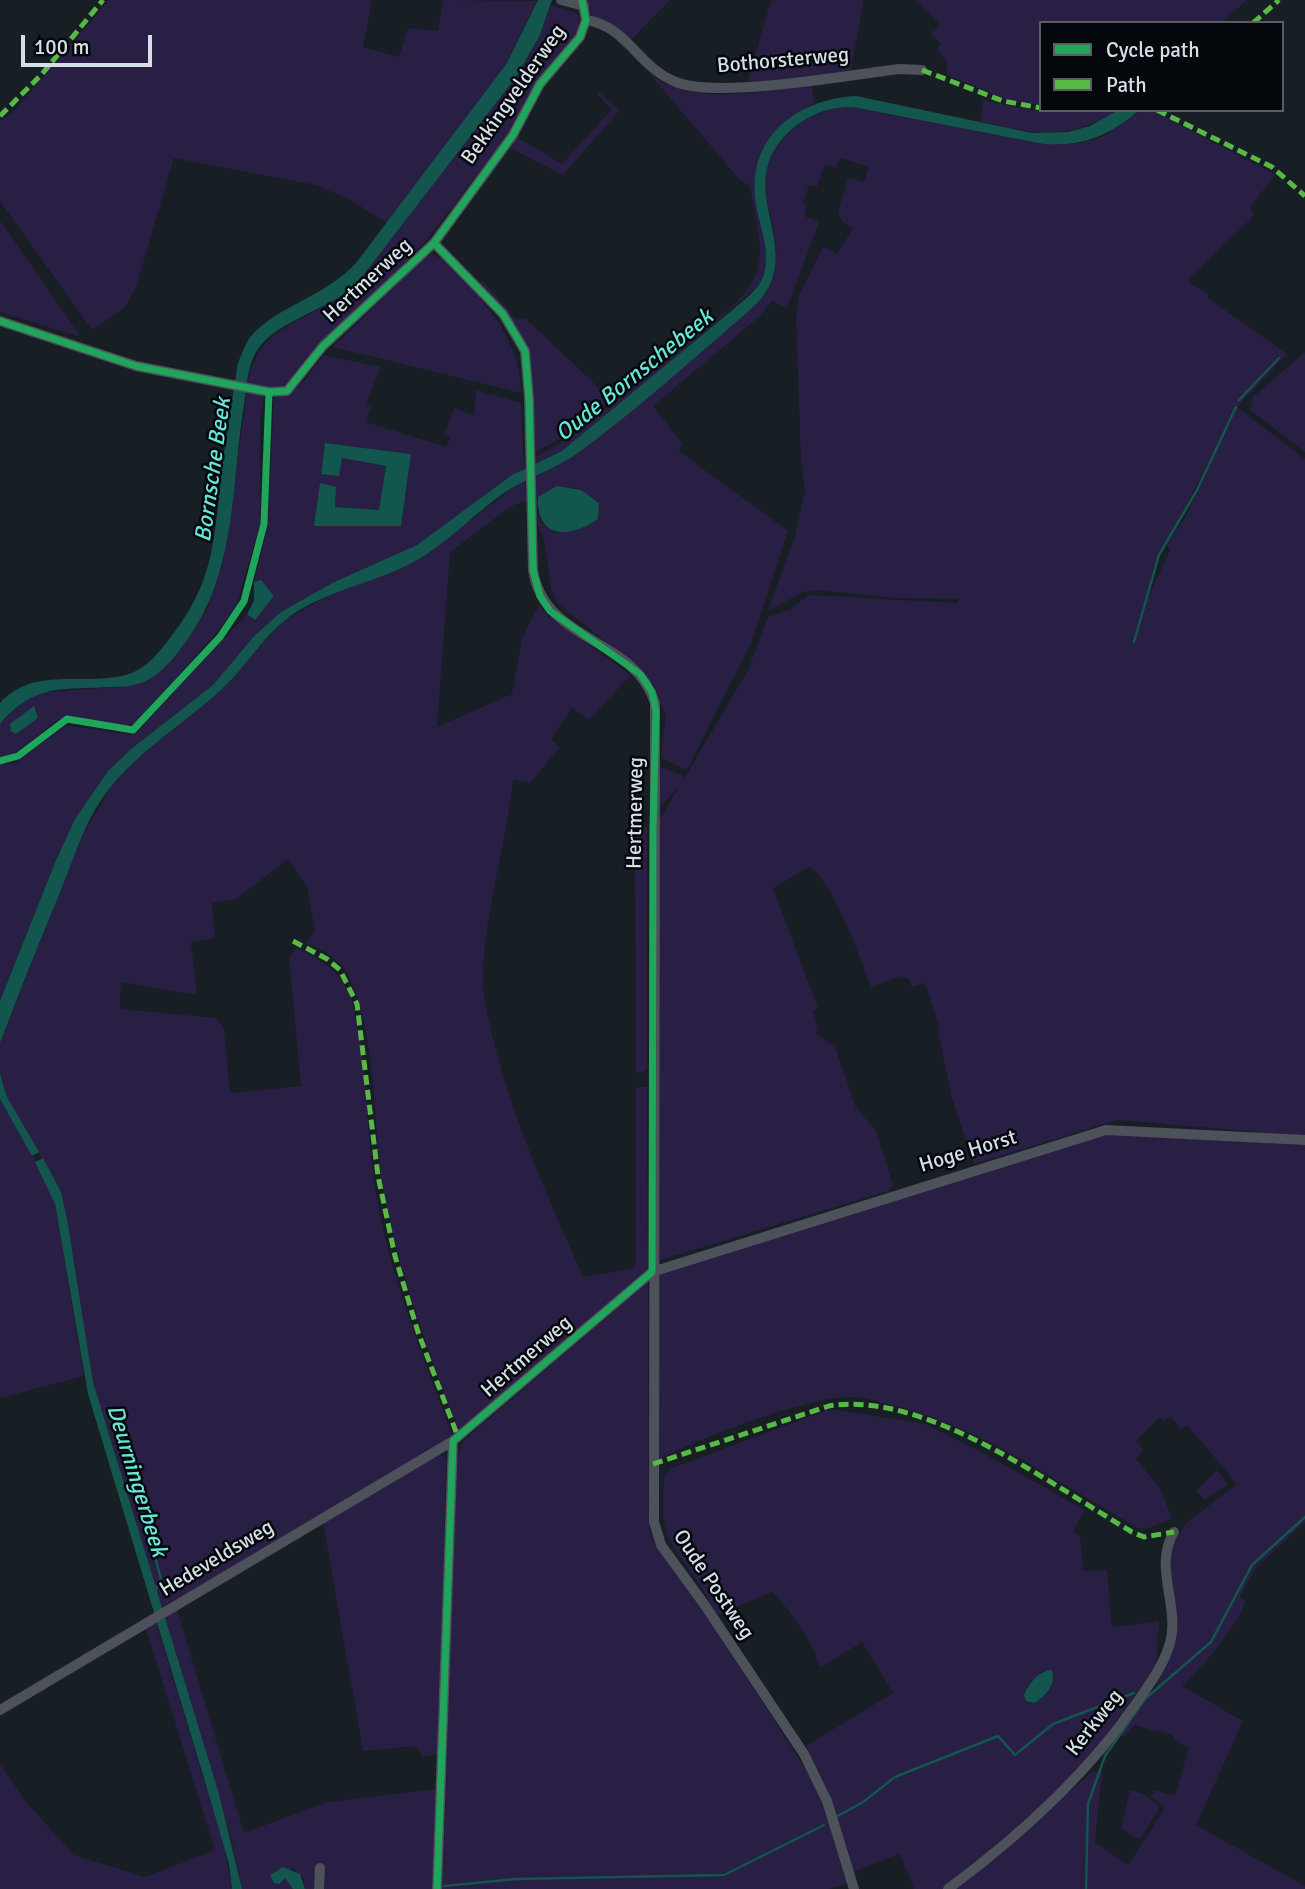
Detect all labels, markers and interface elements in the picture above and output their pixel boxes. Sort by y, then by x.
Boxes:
street label: Bekkingvelderweg [457,20,571,170]
scale bar [24,21,156,65]
legend [1039,21,1284,112]
text: 100 m [34,34,89,60]
text: Cycle path [1106,37,1200,63]
street label: Bothorsterweg [716,43,850,79]
text: Path [1106,72,1147,98]
street label: Hertmerweg [318,234,418,328]
water label: Oude Bornschebeek [551,304,719,448]
water label: Bornsche Beek [190,396,238,544]
street label: Hertmerweg [622,757,650,869]
street label: Hoge Horst [916,1125,1020,1179]
street label: Hertmerweg [476,1311,578,1403]
water label: Deurningerbeek [100,1402,172,1560]
street label: Hedeveldsweg [155,1515,279,1603]
street label: Oude Postweg [667,1525,759,1645]
street label: Kerkweg [1061,1685,1129,1761]

